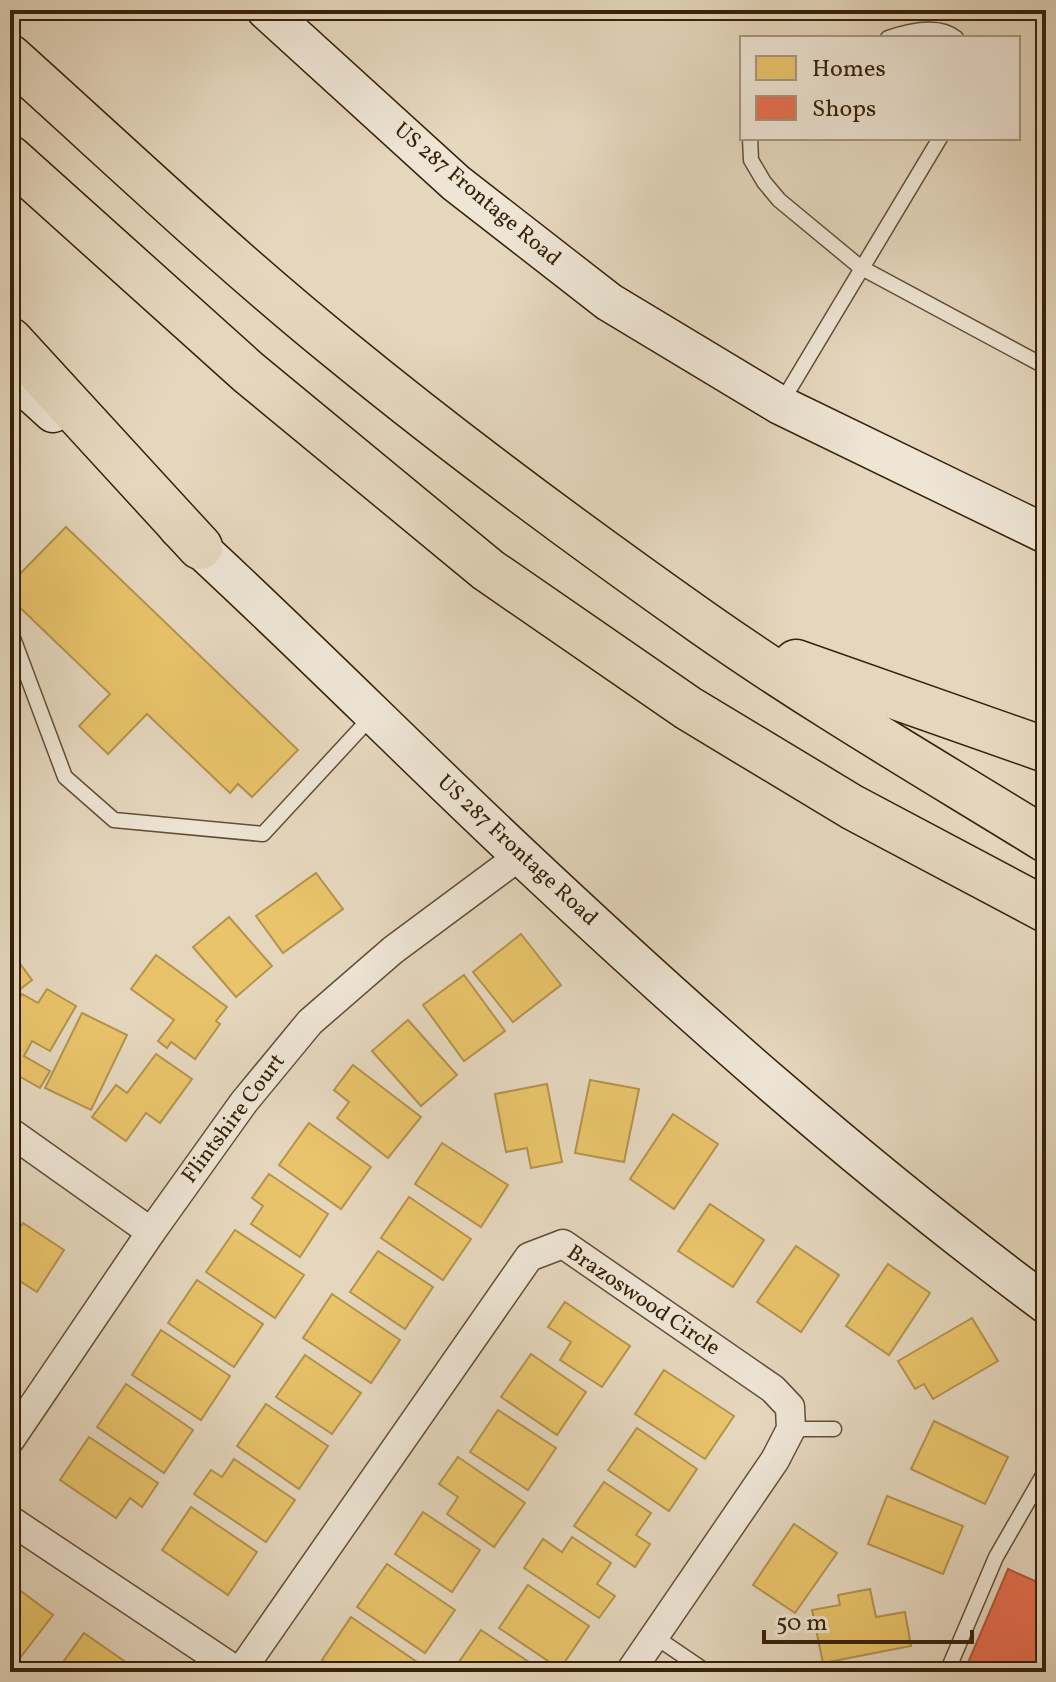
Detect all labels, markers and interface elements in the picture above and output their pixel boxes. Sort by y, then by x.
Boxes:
legend [740,36,1020,140]
text: Homes [812,53,886,87]
text: Shops [812,93,876,127]
street label: US 287 Frontage Road [387,116,567,274]
street label: US 287 Frontage Road [430,768,604,934]
street label: Flintshire Court [175,1048,293,1190]
street label: Brazoswood Circle [560,1238,726,1364]
scale bar [764,1594,972,1644]
text: 50 m [776,1607,828,1641]

